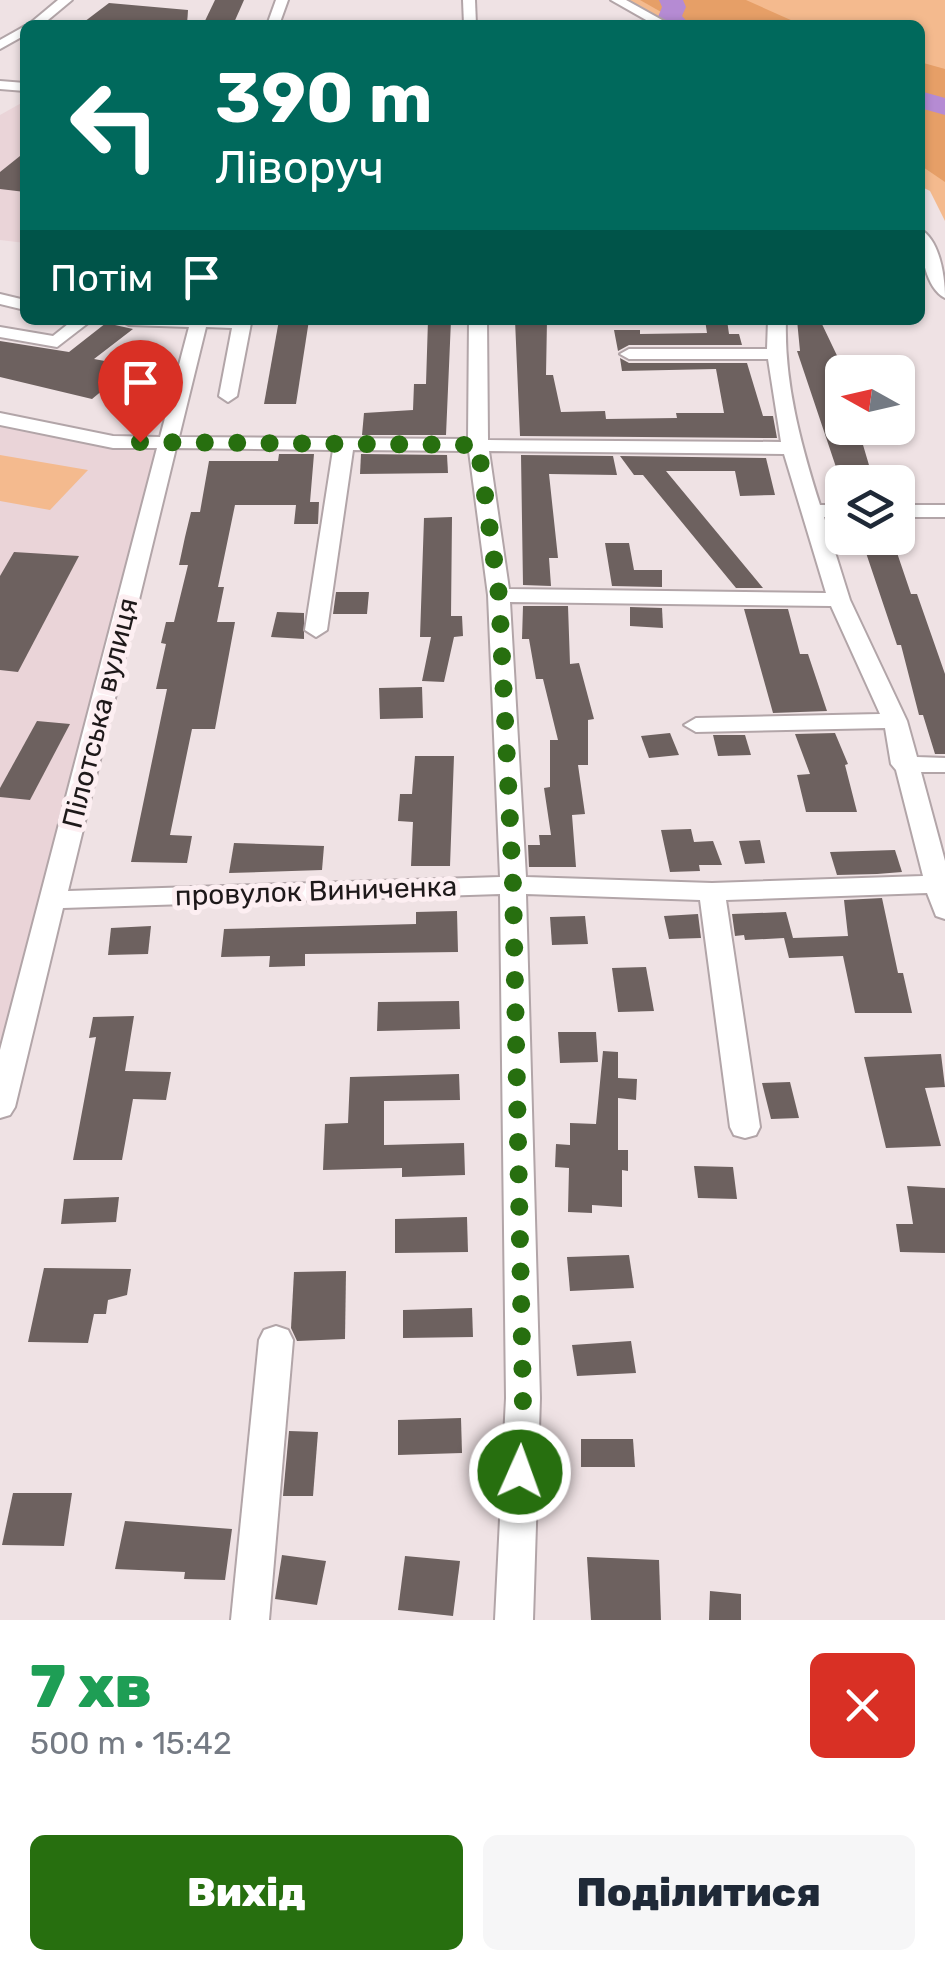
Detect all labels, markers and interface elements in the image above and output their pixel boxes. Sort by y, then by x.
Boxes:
text: 390 m [215,57,433,140]
icon: left [50,60,180,190]
text: Ліворуч [215,141,384,194]
icon: arrive [174,250,229,305]
text: Потім [50,255,154,301]
pin [98,340,183,443]
icon: arrive [113,355,168,410]
north arrow [825,355,915,445]
map controls [825,355,915,555]
button: layers [825,465,915,555]
street label: Пілотська вулиця [55,594,145,832]
street label: провулок Виниченка [174,870,458,912]
position arrow [468,1420,572,1524]
text: 7 хв [30,1651,152,1722]
button: close [810,1653,915,1758]
text: 500 m · 15:42 [30,1724,232,1762]
button: Вихід [30,1835,463,1950]
button: Поділитися [483,1835,915,1950]

